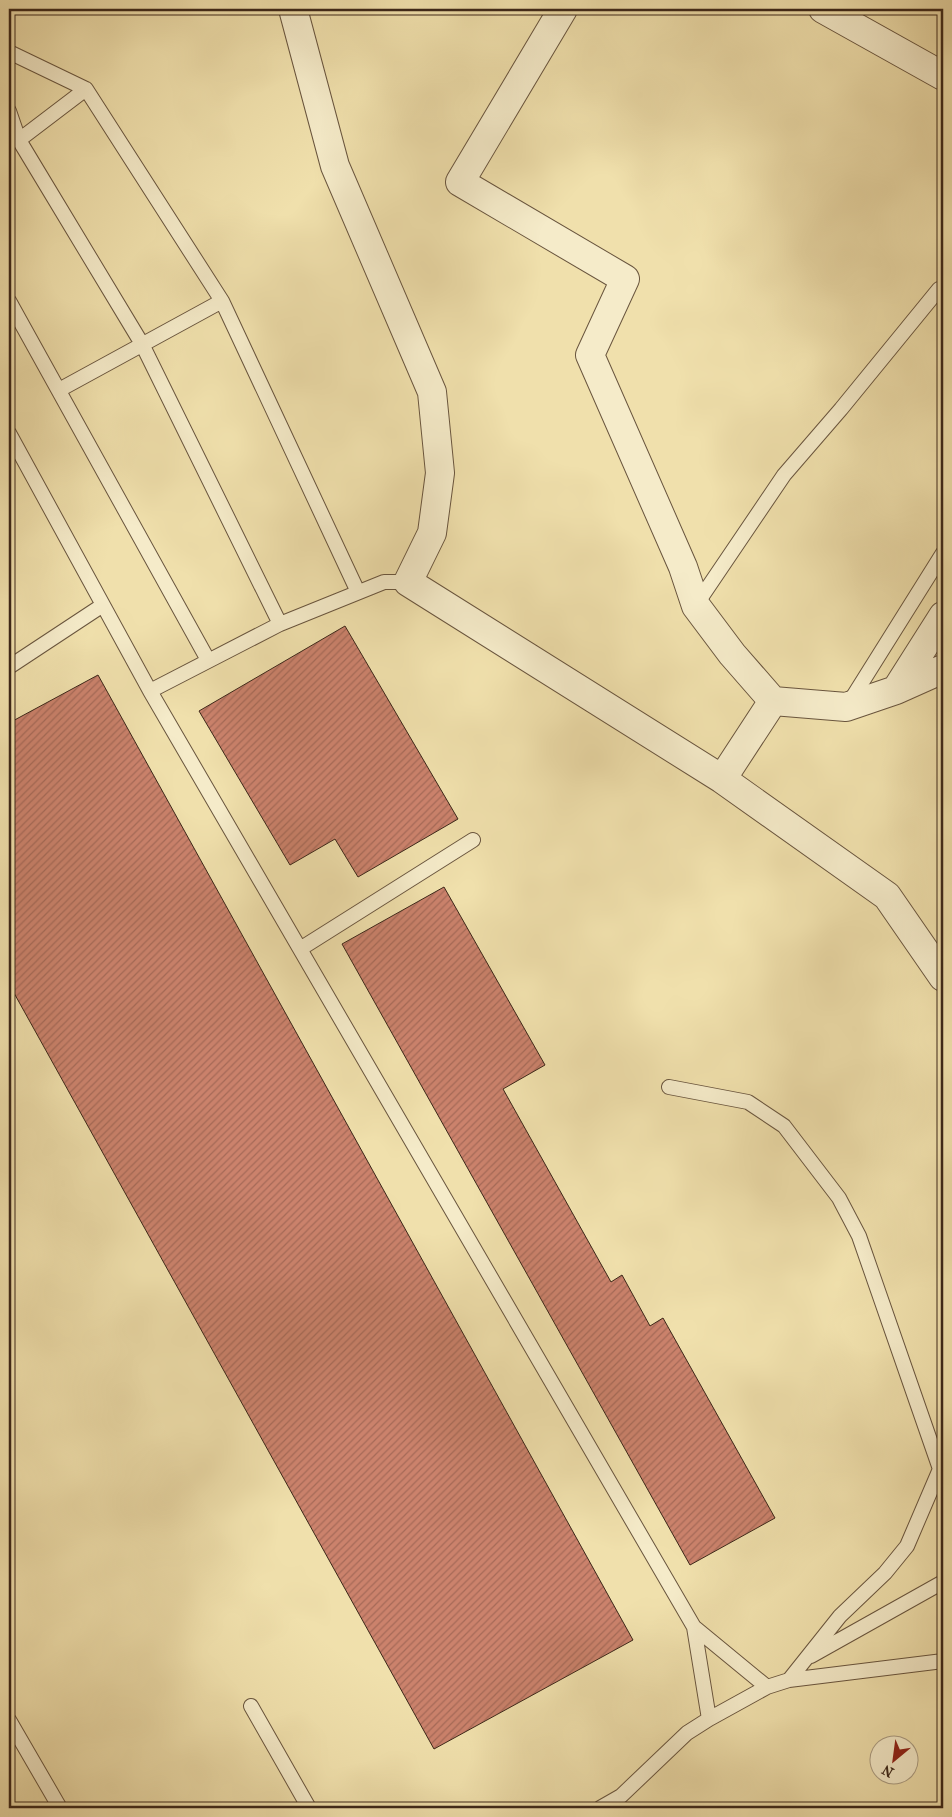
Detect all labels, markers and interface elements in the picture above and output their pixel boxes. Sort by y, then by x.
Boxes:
north arrow [870,1734,920,1784]
text: N [879,1761,897,1781]

